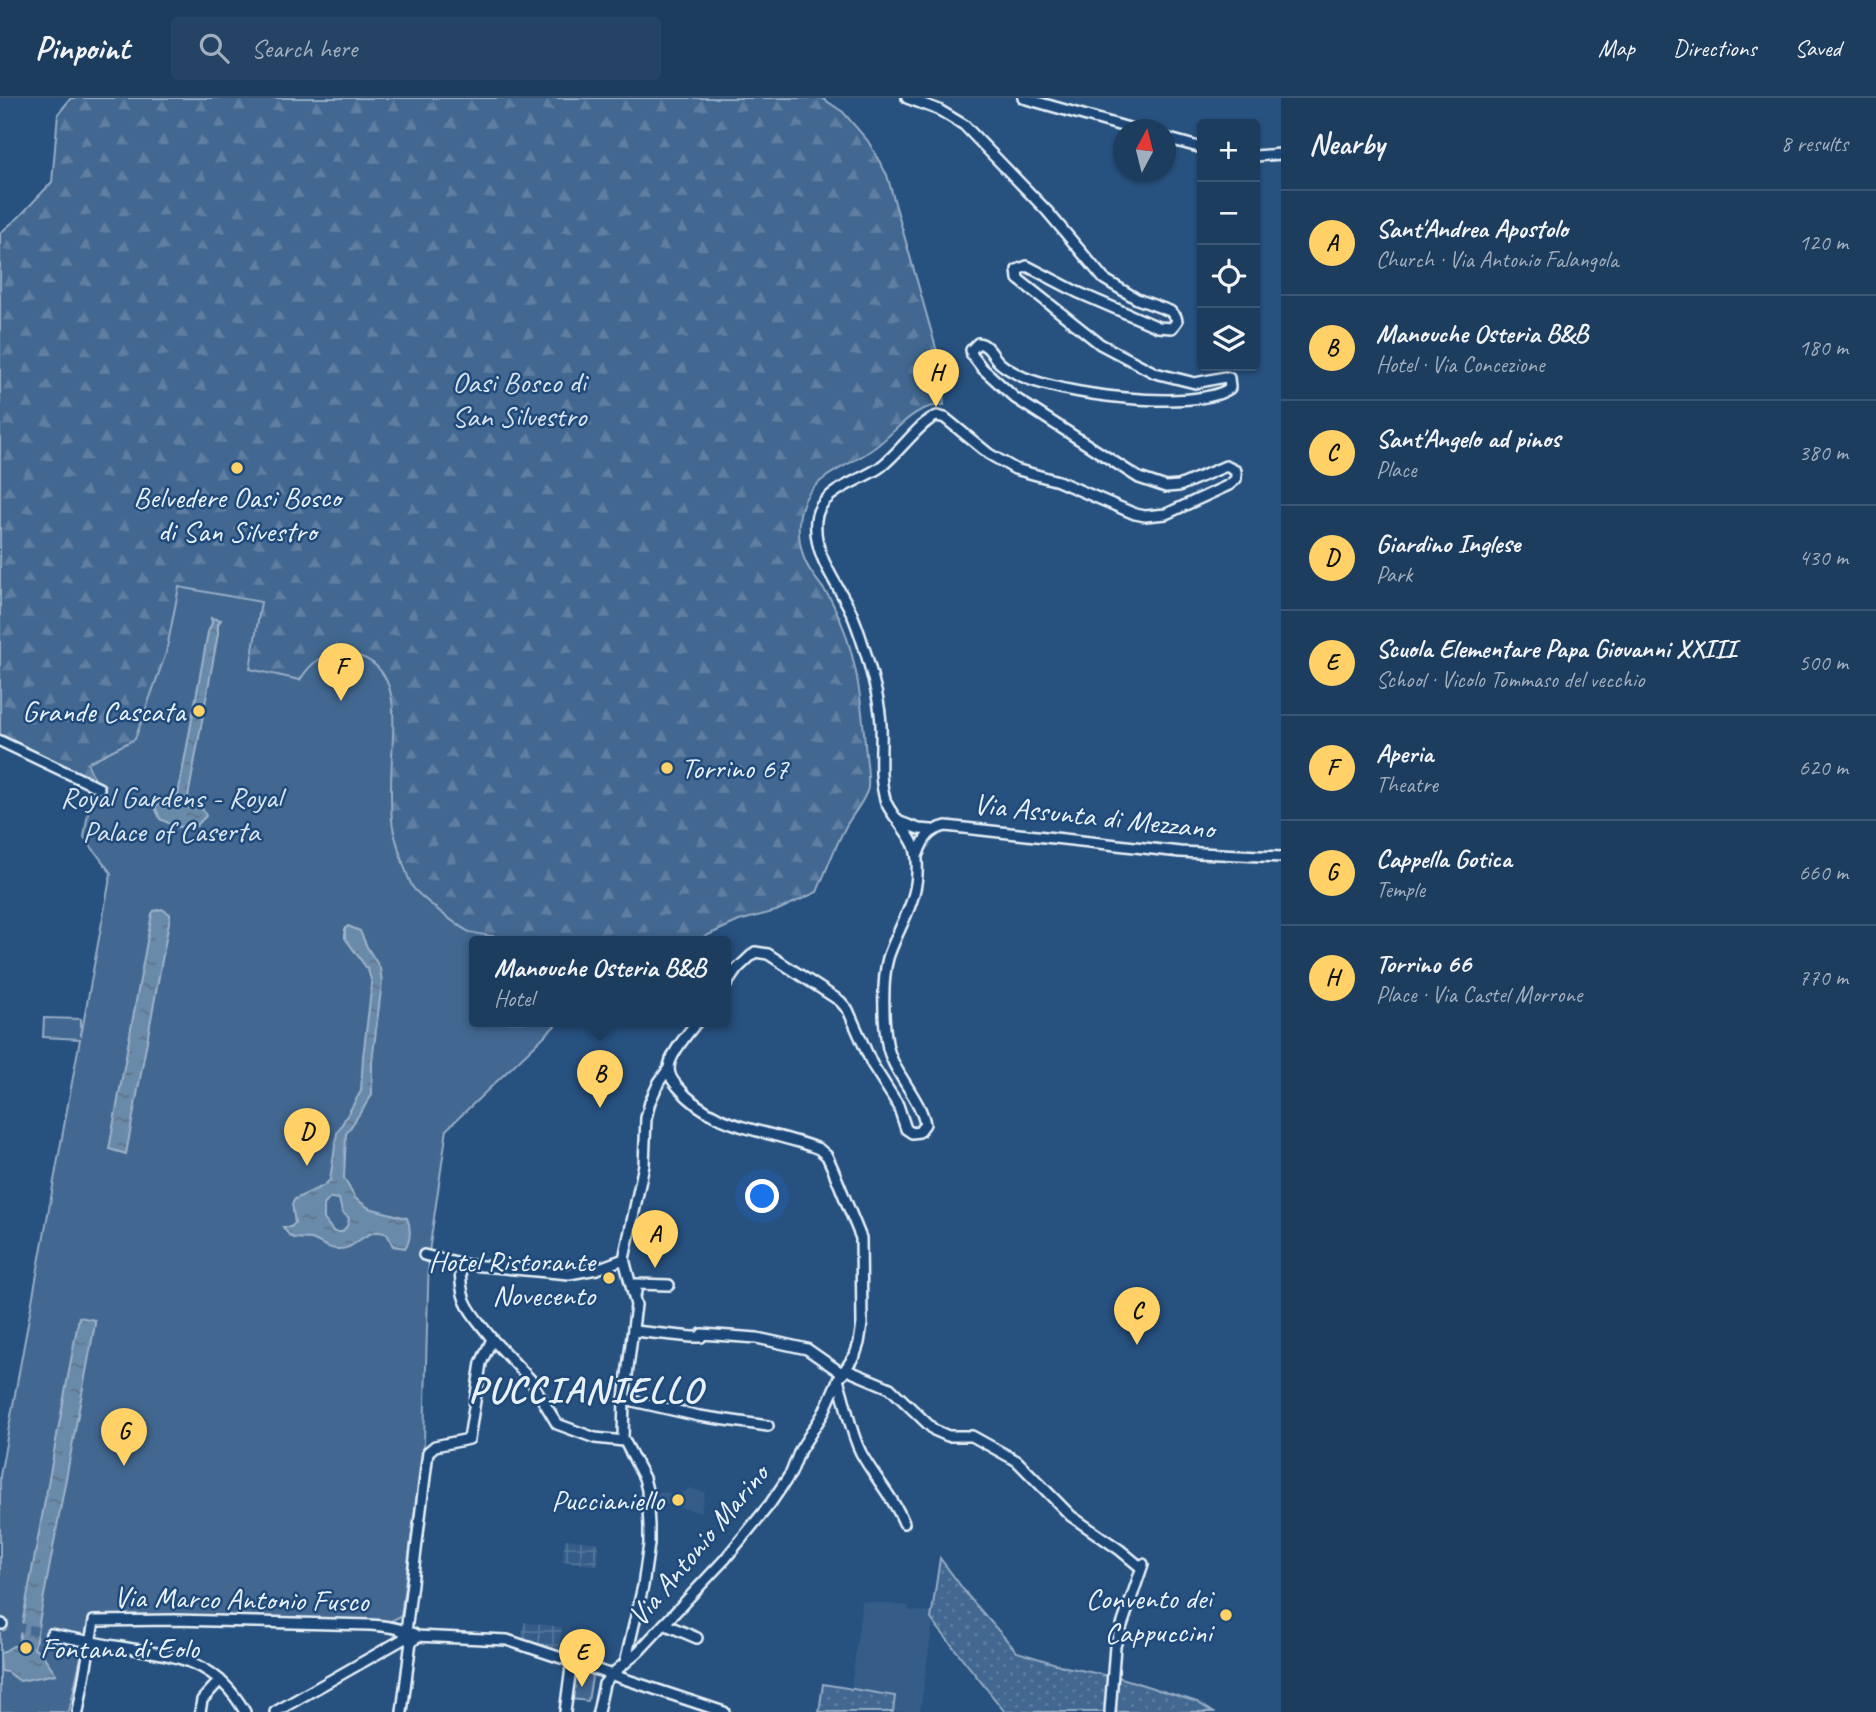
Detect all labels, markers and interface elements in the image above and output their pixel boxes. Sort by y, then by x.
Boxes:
search box [171,17,661,80]
text: Pinpoint [35,27,129,69]
icon: search [195,29,233,67]
text: Search here [251,32,357,65]
text: Map [1598,33,1635,63]
text: Directions [1673,33,1756,63]
text: Saved [1794,33,1841,63]
north arrow [1113,119,1176,182]
map controls [1197,119,1260,371]
button: + [1197,119,1260,182]
text: Nearby [1309,125,1385,163]
text: 8 results [1781,129,1848,158]
button: − [1197,182,1260,245]
text: Sant'Andrea Apostolo [1376,212,1568,245]
text: A [1326,228,1338,257]
text: 120 m [1799,228,1848,257]
button: locate [1197,245,1260,308]
text: Church · Via Antonio Falangola [1376,245,1618,274]
button: layers [1197,308,1260,371]
text: Manouche Osteria B&B [1376,317,1588,350]
text: B [1326,333,1338,362]
text: 180 m [1799,333,1848,362]
pin: H [913,349,959,407]
text: Hotel · Via Concezione [1376,350,1544,379]
park label: Oasi Bosco di San Silvestro [452,363,589,435]
text: Sant'Angelo ad pinos [1376,422,1560,455]
text: C [1327,438,1337,467]
text: 380 m [1799,438,1848,467]
text: Place [1376,455,1416,484]
marker: Belvedere Oasi Bosco di San Silvestro [229,460,245,476]
place label: Belvedere Oasi Bosco di San Silvestro [133,478,344,550]
text: Giardino Inglese [1376,527,1520,560]
text: D [1325,543,1339,572]
text: 430 m [1799,543,1848,572]
text: Park [1376,560,1412,589]
text: Scuola Elementare Papa Giovanni XXIII [1376,632,1736,665]
pin: F [318,643,364,701]
text: E [1326,648,1338,677]
text: 500 m [1799,648,1848,677]
text: School · Vicolo Tommaso del vecchio [1376,665,1644,694]
place label: Grande Cascata [22,692,187,730]
marker: Grande Cascata [191,703,207,719]
text: Aperia [1376,737,1433,770]
place label: Torrino 67 [681,749,790,787]
text: F [1327,753,1337,782]
text: 620 m [1799,753,1848,782]
marker: Torrino 67 [659,760,675,776]
text: Theatre [1376,770,1438,799]
park label: Royal Gardens - Royal Palace of Caserta [60,778,287,850]
street label: Via Assunta di Mezzano [972,784,1220,848]
text: Cappella Gotica [1376,842,1512,875]
text: G [1326,858,1338,887]
text: 660 m [1799,858,1848,887]
text: Temple [1376,875,1425,904]
popup [469,936,731,1027]
text: Torrino 66 [1376,947,1471,980]
text: Manouche Osteria B&B [494,951,706,984]
text: H [1325,963,1339,992]
text: 770 m [1799,963,1848,992]
text: Place · Via Castel Morrone [1376,980,1582,1009]
text: Hotel [494,984,534,1013]
pin: B [577,1050,623,1108]
pin: D [284,1108,330,1166]
your location [745,1179,779,1213]
pin: A [632,1210,678,1268]
place label: Hotel Ristorante Novecento [428,1242,597,1314]
marker: Hotel Ristorante Novecento [601,1270,617,1286]
pin: C [1114,1287,1160,1345]
district label: PUCCIANIELLO [469,1366,707,1413]
pin: G [101,1408,147,1466]
street label: Via Antonio Marino [619,1454,779,1634]
place label: Puccianiello [551,1481,665,1519]
marker: Puccianiello [670,1492,686,1508]
street label: Via Marco Antonio Fusco [113,1578,370,1620]
place label: Convento dei Cappuccini [1086,1579,1215,1651]
marker: Convento dei Cappuccini [1218,1607,1234,1623]
place label: Fontana di Eolo [40,1629,200,1667]
pin: E [559,1629,605,1687]
marker: Fontana di Eolo [18,1640,34,1656]

